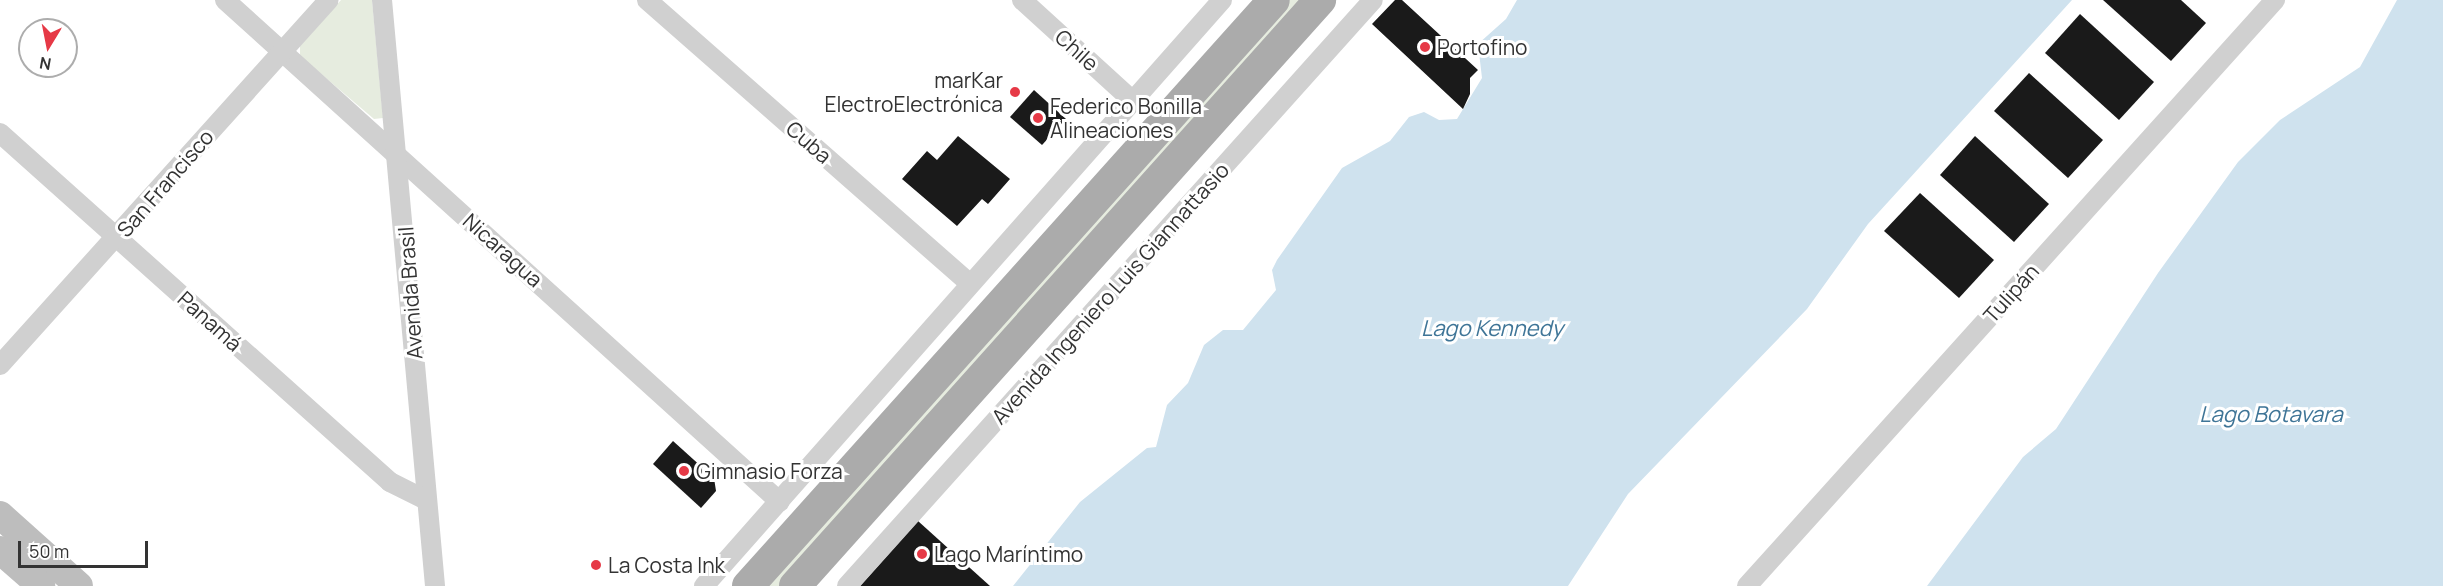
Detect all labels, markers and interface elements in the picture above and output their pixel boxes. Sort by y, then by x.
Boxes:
north arrow [18,18,78,78]
street label: Chile [1050,24,1104,76]
place label: Portofino [1437,34,1528,60]
marker: Portofino [1418,40,1432,54]
text: N [38,52,53,76]
place label: marKar ElectroElectrónica [824,67,1003,117]
marker: marKar ElectroElectrónica [1008,85,1022,99]
place label: Federico Bonilla Alineaciones [1050,93,1202,143]
marker: Federico Bonilla Alineaciones [1031,111,1045,125]
street label: Cuba [781,116,837,168]
street label: San Francisco [112,124,218,242]
street label: Avenida Ingeniero Luis Giannattasio [986,157,1234,429]
street label: Nicaragua [458,208,548,292]
street label: Avenida Brasil [393,226,427,360]
street label: Tulipán [1978,258,2044,328]
street label: Panamá [173,286,247,356]
water label: Lago Kennedy [1421,316,1563,342]
water label: Lago Botavara [2199,402,2343,428]
place label: Gimnasio Forza [696,458,843,484]
marker: Gimnasio Forza [677,464,691,478]
scale bar [21,529,152,567]
text: 50 m [29,539,69,563]
place label: Lago Maríntimo [934,541,1083,567]
marker: Lago Maríntimo [915,547,929,561]
place label: La Costa Ink [608,552,725,578]
marker: La Costa Ink [589,558,603,572]

